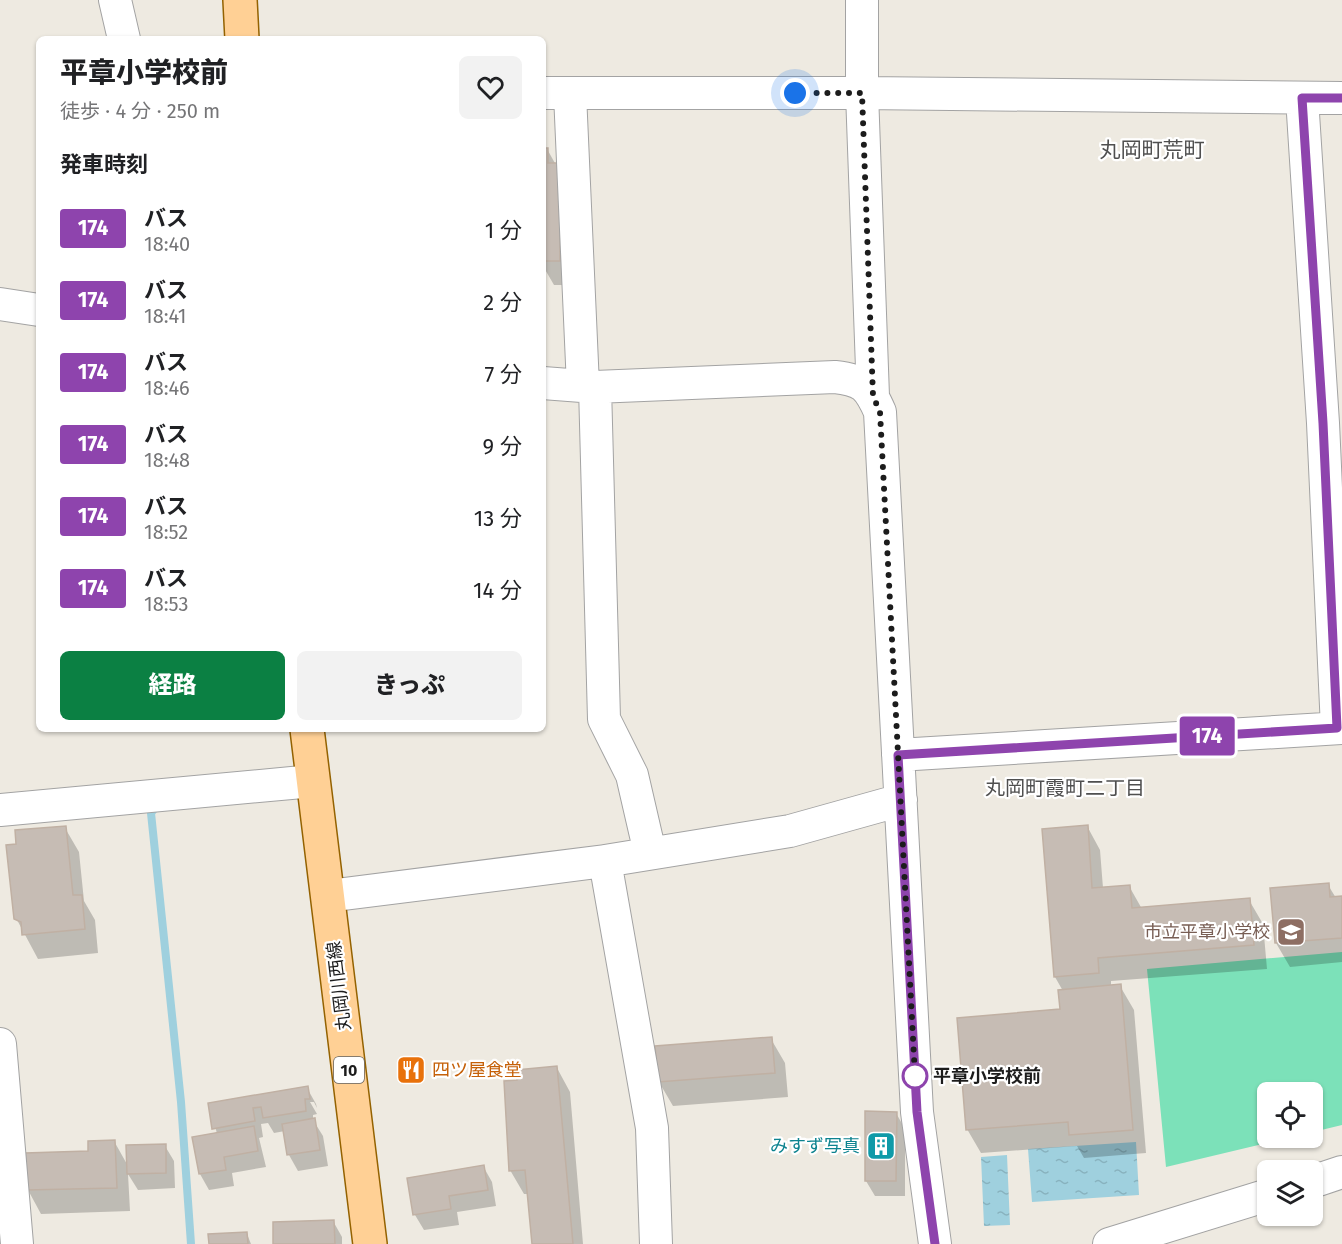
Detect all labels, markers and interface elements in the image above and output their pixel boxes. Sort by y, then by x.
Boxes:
text: 平章小学校前 [60,56,228,89]
button: heart [459,56,522,119]
your location [780,78,810,108]
text: 徒歩 · 4 分 · 250 m [60,99,220,123]
district label: 丸岡町荒町 [1100,137,1205,163]
text: 発車時刻 [60,151,148,178]
text: バス [144,205,188,232]
text: 174 [78,215,108,241]
text: 1 分 [485,217,522,244]
text: 18:40 [144,232,190,256]
text: バス [144,277,188,304]
text: 174 [78,287,108,313]
text: 2 分 [483,289,522,316]
text: 18:41 [144,304,187,328]
text: バス [144,349,188,376]
text: 174 [78,359,108,385]
text: 7 分 [484,361,522,388]
text: 18:46 [144,376,190,400]
text: バス [144,421,188,448]
text: 174 [78,431,108,457]
text: 9 分 [483,433,522,460]
text: 18:48 [144,448,190,472]
text: バス [144,493,188,520]
text: 174 [78,503,108,529]
text: 13 分 [474,505,522,532]
text: 18:52 [144,520,188,544]
text: バス [144,565,188,592]
text: 174 [78,575,108,601]
text: 14 分 [473,577,522,604]
text: 18:53 [144,592,188,616]
button: 経路 [60,651,285,720]
button: きっぷ [297,651,522,720]
line badge: 174 [1172,716,1242,756]
text: 174 [1192,723,1222,749]
district label: 丸岡町霞町二丁目 [985,776,1145,800]
school or university icon: 市立平章小学校 [1275,916,1307,948]
place label: 市立平章小学校 [1144,921,1270,943]
street label: 丸岡川西線 [323,940,355,1032]
restaurant icon: 四ツ屋食堂 [395,1054,427,1086]
road number: 10 [334,1057,364,1083]
place label: 四ツ屋食堂 [432,1059,522,1081]
marker: 平章小学校前 [902,1063,928,1089]
place label: 平章小学校前 [933,1065,1041,1087]
map controls [1257,1082,1323,1226]
button: locate [1257,1082,1323,1148]
building icon: みすず写真 [865,1130,897,1162]
place label: みすず写真 [770,1135,860,1157]
button: layers [1257,1160,1323,1226]

